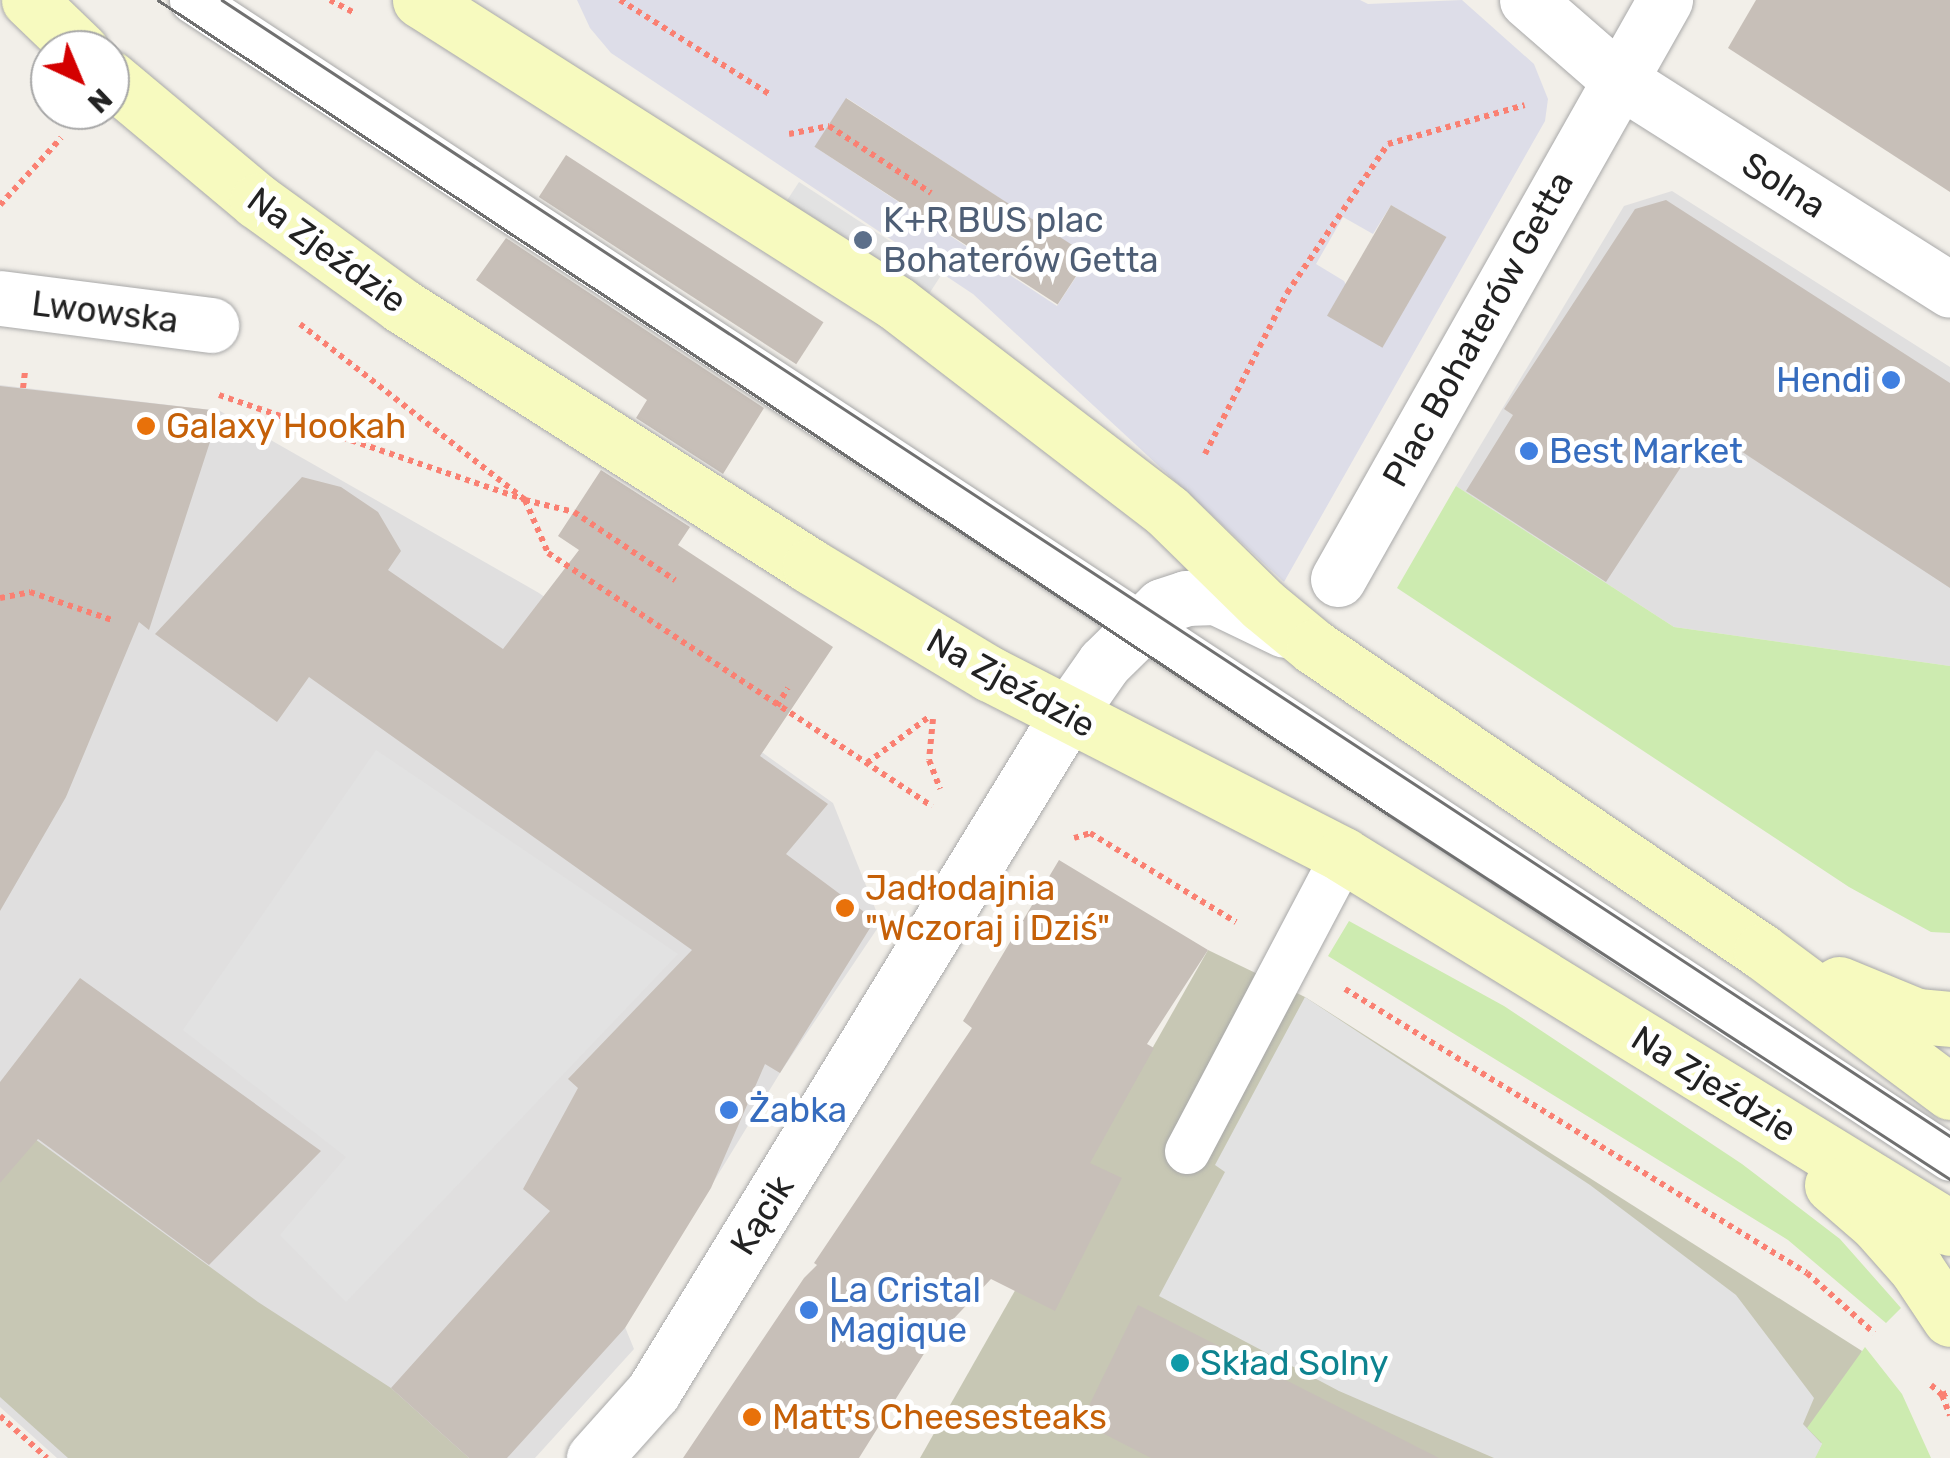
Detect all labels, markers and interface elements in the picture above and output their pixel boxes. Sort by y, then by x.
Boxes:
north arrow [30,30,130,130]
text: N [81,82,119,119]
street label: Solna [1734,143,1834,227]
street label: Plac Bohaterów Getta [1374,164,1582,494]
street label: Na Zjeździe [239,178,415,322]
place label: K+R BUS plac Bohaterów Getta [883,199,1159,281]
marker: K+R BUS plac Bohaterów Getta [852,229,874,251]
street label: Lwowska [29,282,181,342]
place label: Hendi [1776,359,1871,401]
marker: Hendi [1880,369,1902,391]
place label: Galaxy Hookah [166,405,407,447]
marker: Galaxy Hookah [135,415,157,437]
place label: Best Market [1549,430,1743,472]
marker: Best Market [1518,440,1540,462]
street label: Na Zjeździe [919,620,1103,746]
place label: Jadłodajnia "Wczoraj i Dziś" [865,867,1110,949]
marker: Jadłodajnia "Wczoraj i Dziś" [834,897,856,919]
street label: Na Zjeździe [1624,1017,1804,1151]
place label: Żabka [749,1089,847,1131]
marker: Żabka [718,1099,740,1121]
street label: Kącik [721,1167,803,1263]
place label: La Cristal Magique [829,1269,981,1351]
marker: La Cristal Magique [798,1299,820,1321]
place label: Skład Solny [1200,1342,1389,1384]
marker: Skład Solny [1169,1352,1191,1374]
place label: Matt's Cheesesteaks [772,1396,1107,1438]
marker: Matt's Cheesesteaks [741,1406,763,1428]

